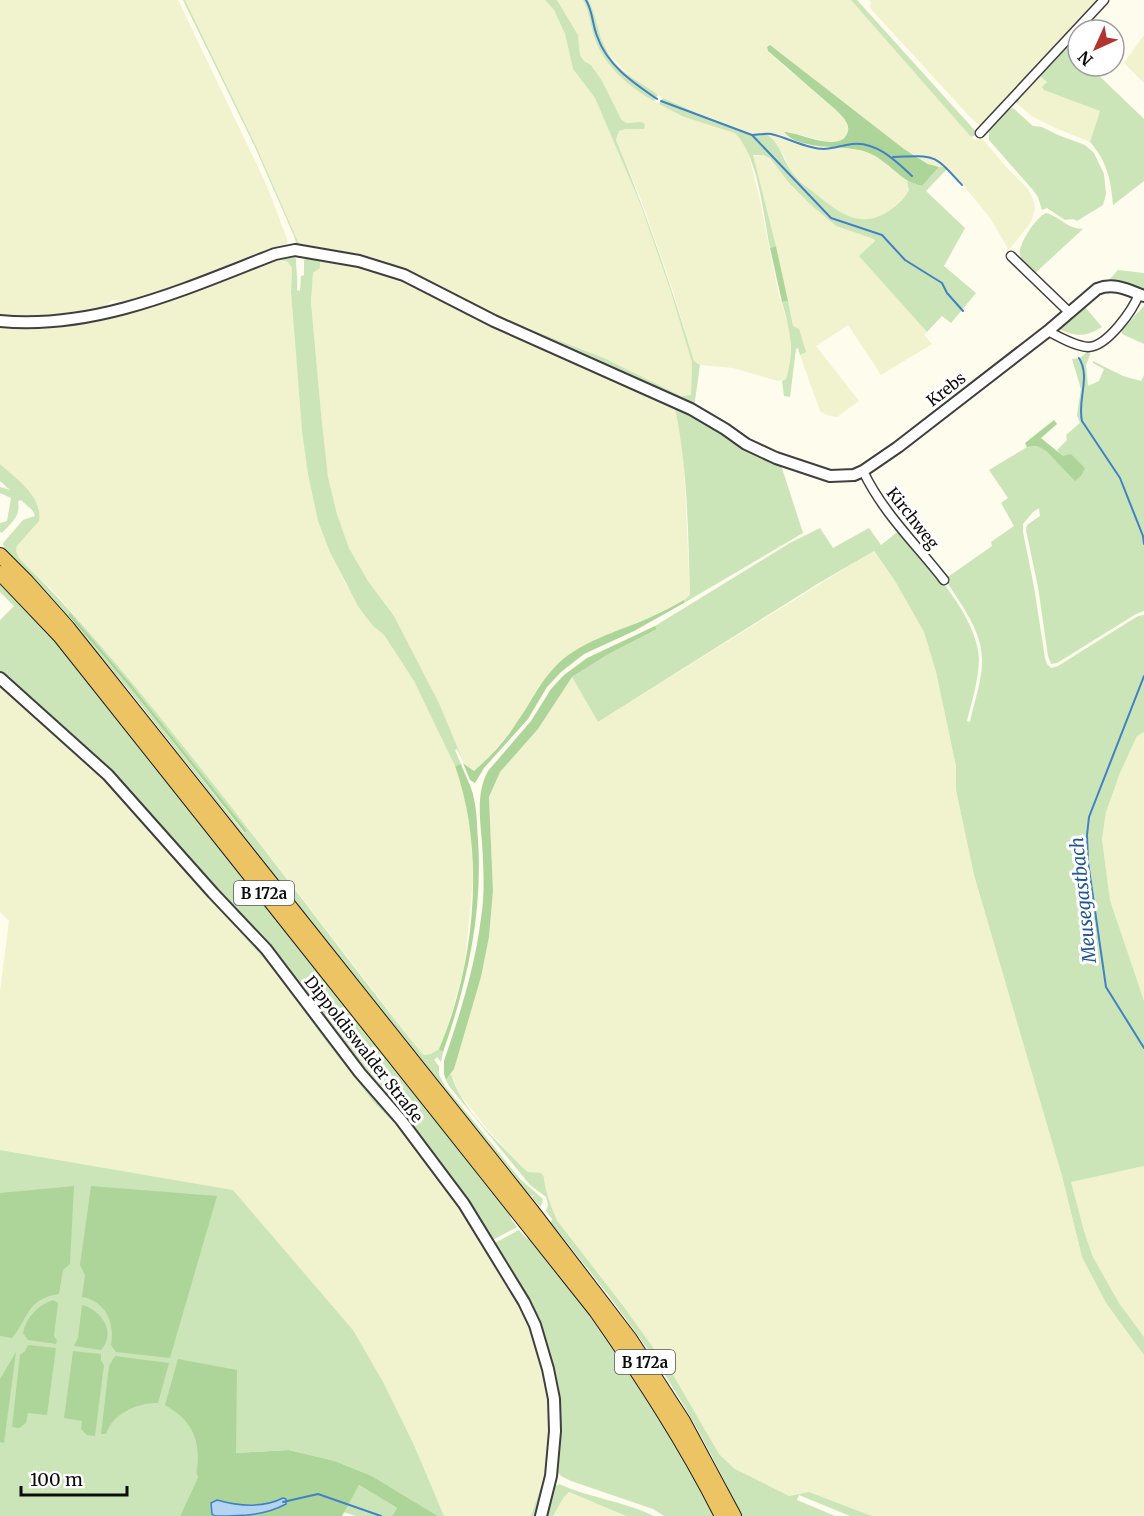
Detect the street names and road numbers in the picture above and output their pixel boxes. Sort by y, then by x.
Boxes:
street label: Krebs [923,367,970,410]
street label: Kirchweg [883,483,944,553]
road number: B 172a [234,881,294,905]
street label: Dippoldiswalder Straße [301,972,427,1126]
road number: B 172a [615,1350,675,1374]

